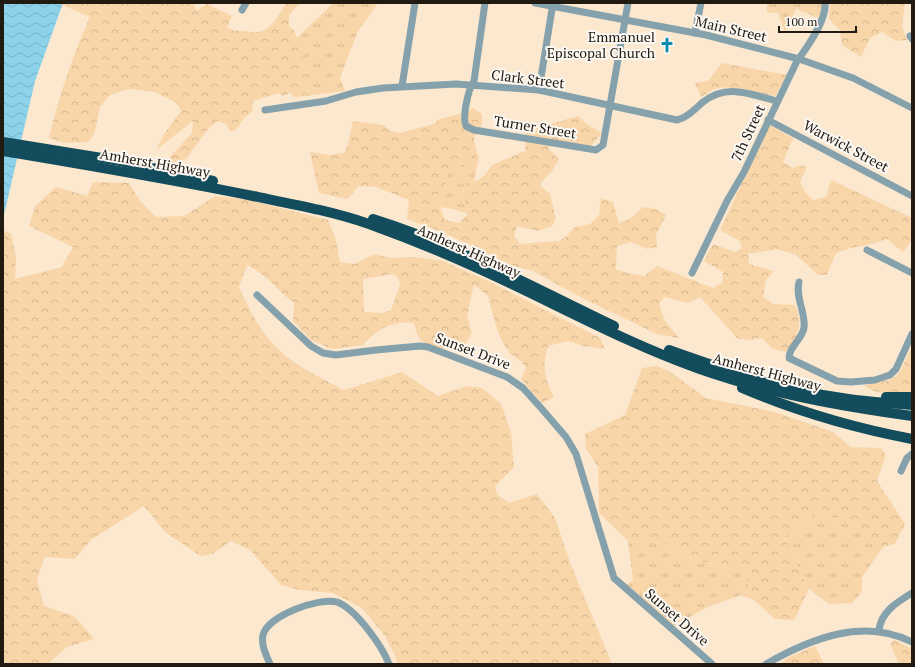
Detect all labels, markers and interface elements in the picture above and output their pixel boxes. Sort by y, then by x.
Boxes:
scale bar [779,8,856,34]
street label: Main Street [694,11,769,46]
text: 100 m [785,14,818,29]
place label: Emmanuel Episcopal Church [547,27,655,62]
church icon: Emmanuel Episcopal Church [658,36,676,54]
street label: Clark Street [490,65,567,93]
street label: 7th Street [726,100,769,164]
street label: Turner Street [493,111,578,143]
street label: Warwick Street [800,115,893,176]
street label: Amherst Highway [99,143,212,182]
street label: Amherst Highway [415,219,525,282]
street label: Sunset Drive [433,328,513,374]
street label: Amherst Highway [711,348,824,395]
street label: Sunset Drive [641,584,713,650]

